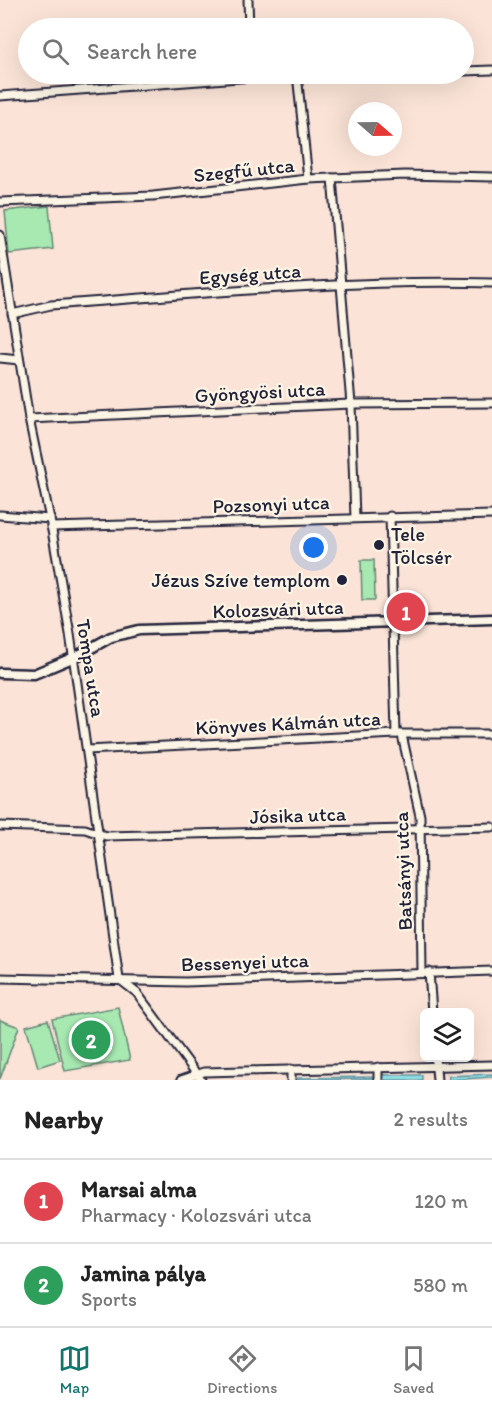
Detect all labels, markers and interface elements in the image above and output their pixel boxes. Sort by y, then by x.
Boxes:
search box [18,18,474,84]
icon: search [39,35,72,68]
text: Search here [87,38,197,65]
north arrow [348,102,402,156]
street label: Szegfű utca [192,153,296,187]
street label: Egység utca [198,258,302,290]
street label: Gyöngyösi utca [194,377,326,407]
street label: Pozsonyi utca [212,490,330,518]
place label: Tele Tölcsér [391,522,452,569]
your location [299,533,328,562]
marker: Tele Tölcsér [372,538,386,552]
place label: Jézus Szíve templom [151,568,330,592]
marker: Jézus Szíve templom [335,573,349,587]
pin: 1 [386,590,426,634]
street label: Kolozsvári utca [212,595,344,623]
street label: Tompa utca [71,617,111,719]
street label: Könyves Kálmán utca [195,706,381,740]
street label: Jósika utca [249,801,347,829]
street label: Batsányi utca [389,811,417,931]
street label: Bessenyei utca [181,948,310,976]
map controls [420,1008,474,1062]
button: layers [420,1008,474,1062]
pin: 2 [72,1018,110,1062]
text: Nearby [24,1103,103,1135]
text: 2 results [394,1107,468,1131]
text: Marsai alma [81,1176,197,1203]
text: 1 [39,1189,48,1213]
text: 120 m [415,1189,468,1213]
text: Pharmacy · Kolozsvári utca [81,1203,312,1227]
text: Jamina pálya [81,1260,206,1287]
text: 2 [38,1273,49,1297]
text: 580 m [413,1273,468,1297]
text: Sports [81,1287,137,1311]
tab: Map [58,1342,91,1397]
tab: Directions [207,1342,277,1397]
tab: Saved [393,1342,434,1397]

